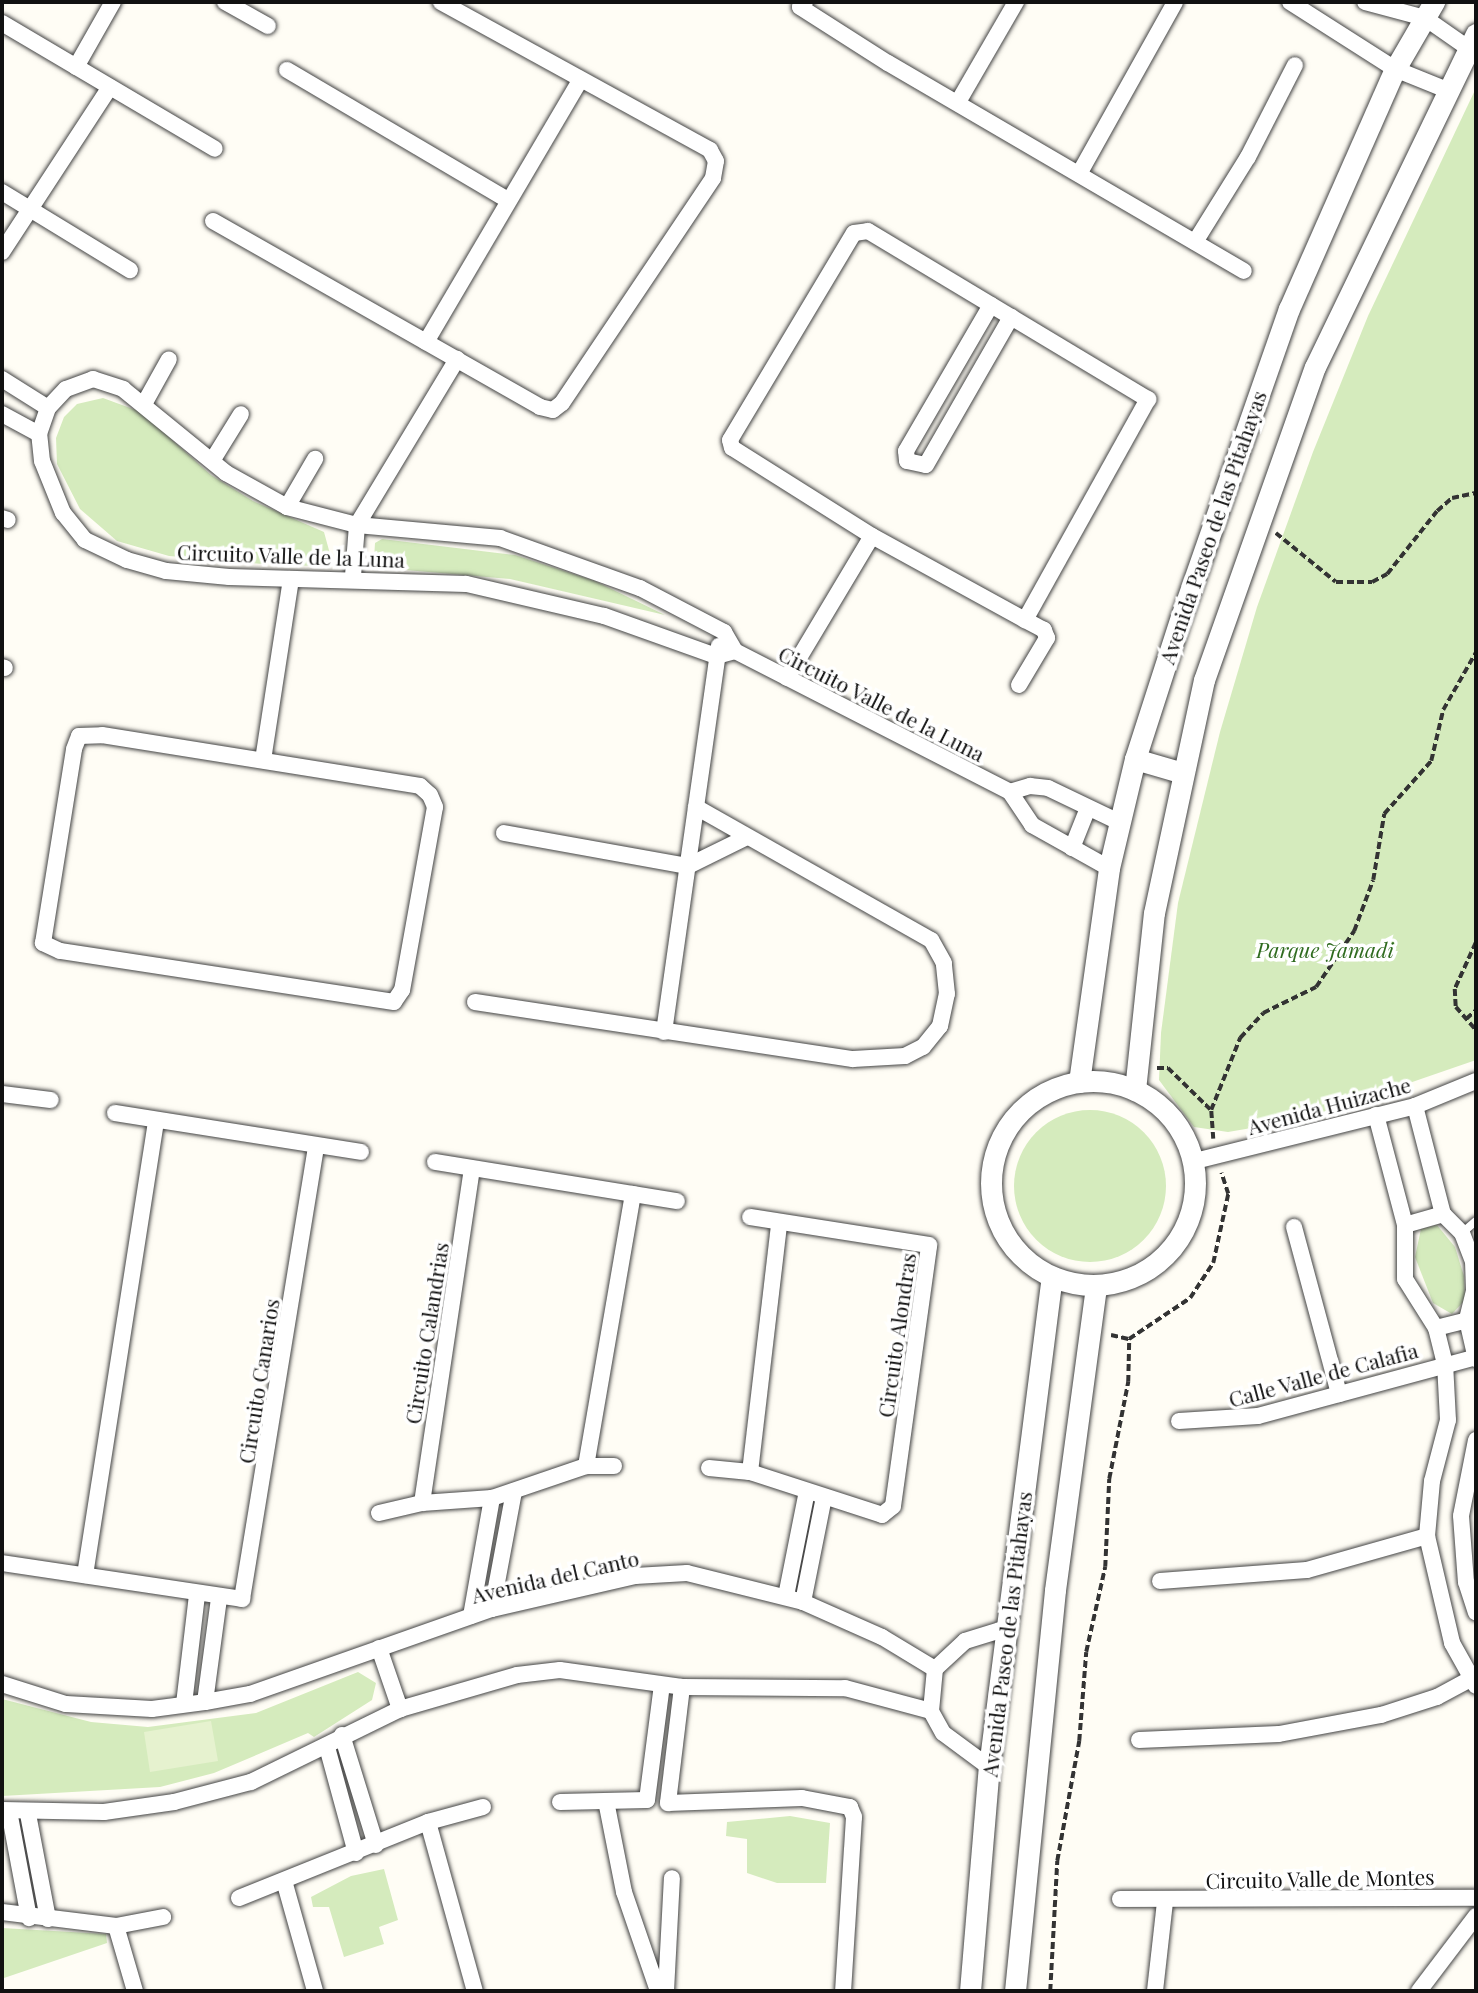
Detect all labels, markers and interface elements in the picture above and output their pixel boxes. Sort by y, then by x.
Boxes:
street label: Avenida Paseo de las Pitahayas [1153,387,1271,667]
street label: Circuito Valle de la Luna [176,538,406,572]
street label: Circuito Valle de la Luna [774,640,990,766]
park label: Parque Jamadi [1256,936,1394,962]
street label: Avenida Huizache [1245,1071,1413,1139]
street label: Circuito Calandrias [399,1240,453,1426]
street label: Circuito Alondras [872,1251,920,1419]
street label: Circuito Canarios [233,1297,283,1465]
street label: Calle Valle de Calafia [1225,1337,1421,1411]
street label: Avenida Paseo de las Pitahayas [976,1489,1036,1779]
street label: Avenida del Canto [469,1544,641,1608]
street label: Circuito Valle de Montes [1205,1863,1435,1893]

